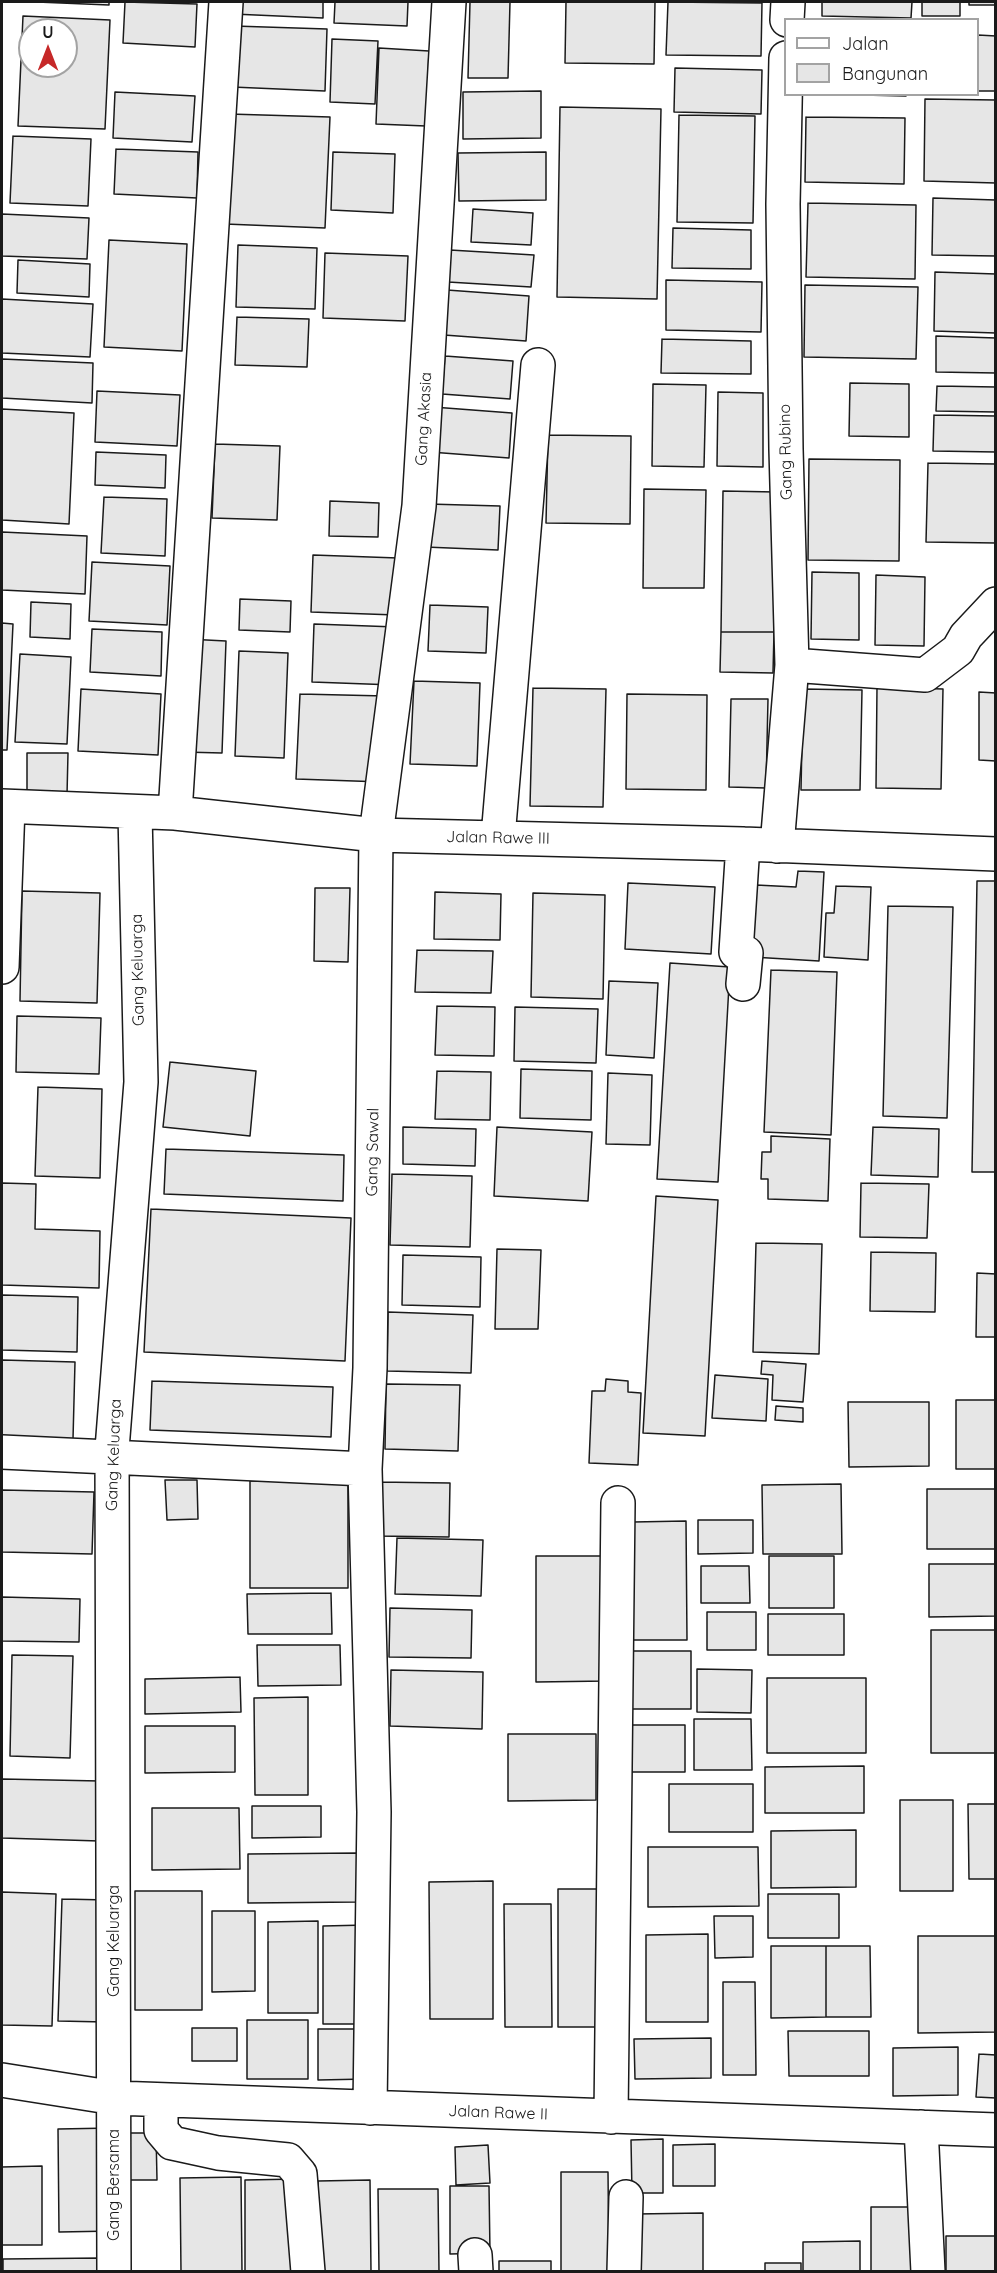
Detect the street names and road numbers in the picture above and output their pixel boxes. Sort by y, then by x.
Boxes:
street label: Gang Akasia [412,372,436,466]
street label: Gang Rubino [776,404,796,500]
street label: Jalan Rawe III [446,827,550,849]
street label: Gang Keluarga [127,914,149,1026]
street label: Gang Sawal [363,1107,383,1197]
street label: Gang Keluarga [102,1399,126,1511]
street label: Gang Keluarga [104,1885,124,1997]
street label: Jalan Rawe II [448,2102,548,2124]
street label: Gang Bersama [104,2129,124,2241]

